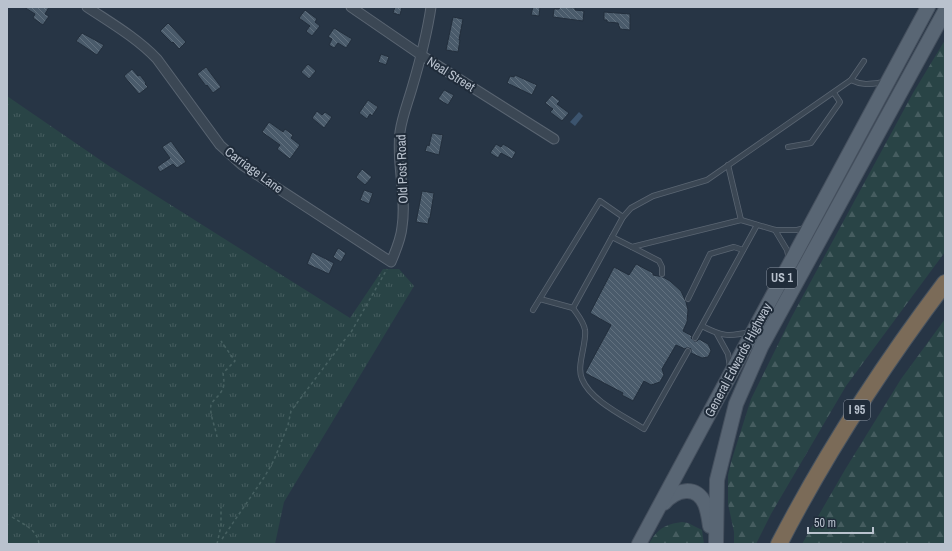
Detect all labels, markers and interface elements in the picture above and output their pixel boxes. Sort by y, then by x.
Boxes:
street label: Neal Street [424,53,478,95]
street label: Old Post Road [392,134,412,204]
street label: Carriage Lane [221,143,287,197]
road number: US 1 [767,268,797,288]
street label: General Edwards Highway [701,299,776,420]
road number: I 95 [844,400,870,420]
scale bar [808,509,873,535]
text: 50 m [814,515,836,531]

